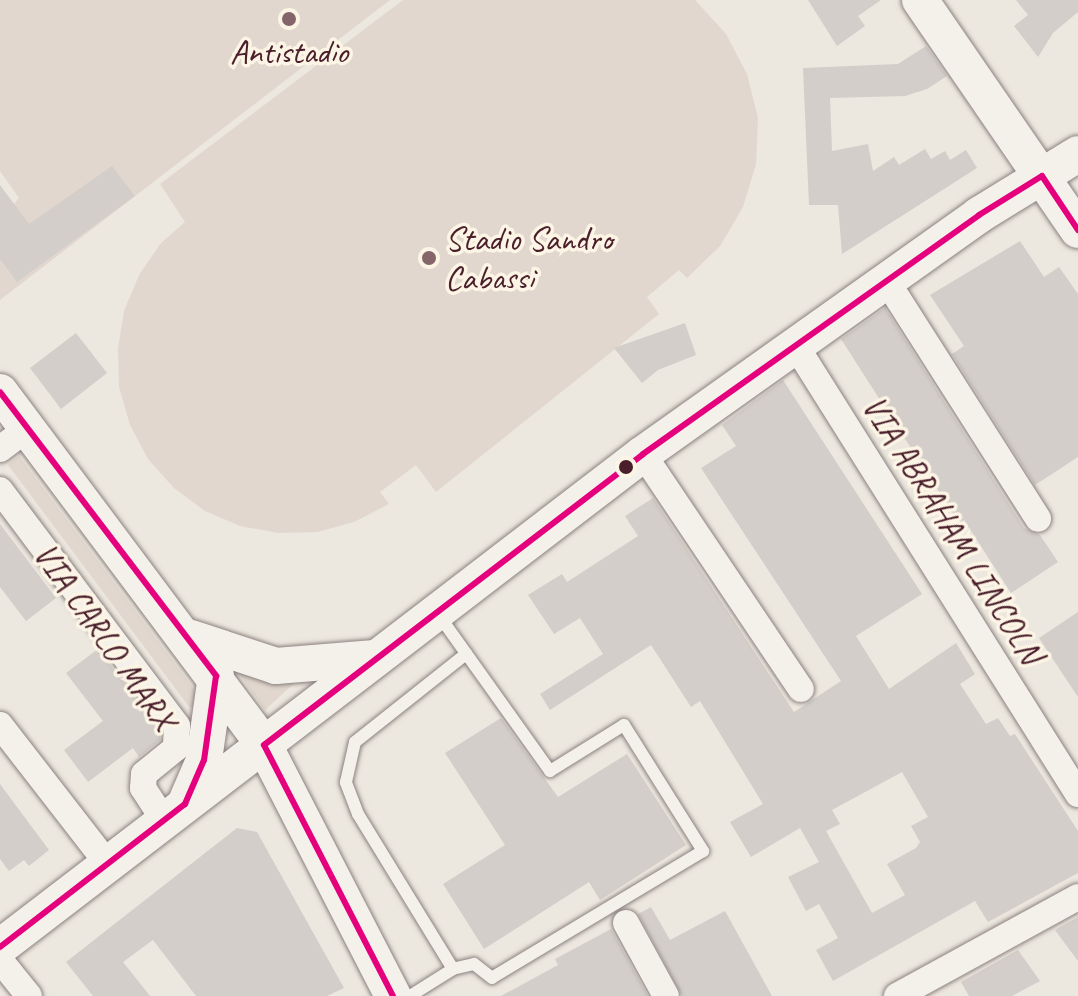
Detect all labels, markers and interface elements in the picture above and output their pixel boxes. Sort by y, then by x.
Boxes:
marker: Antistadio [280,10,298,28]
place label: Antistadio [230,32,348,72]
place label: Stadio Sandro Cabassi [445,218,612,298]
marker: Stadio Sandro Cabassi [420,249,438,267]
street label: VIA ABRAHAM LINCOLN [855,389,1051,669]
unlabelled marker [618,459,634,475]
street label: VIA CARLO MARX [26,535,184,737]

